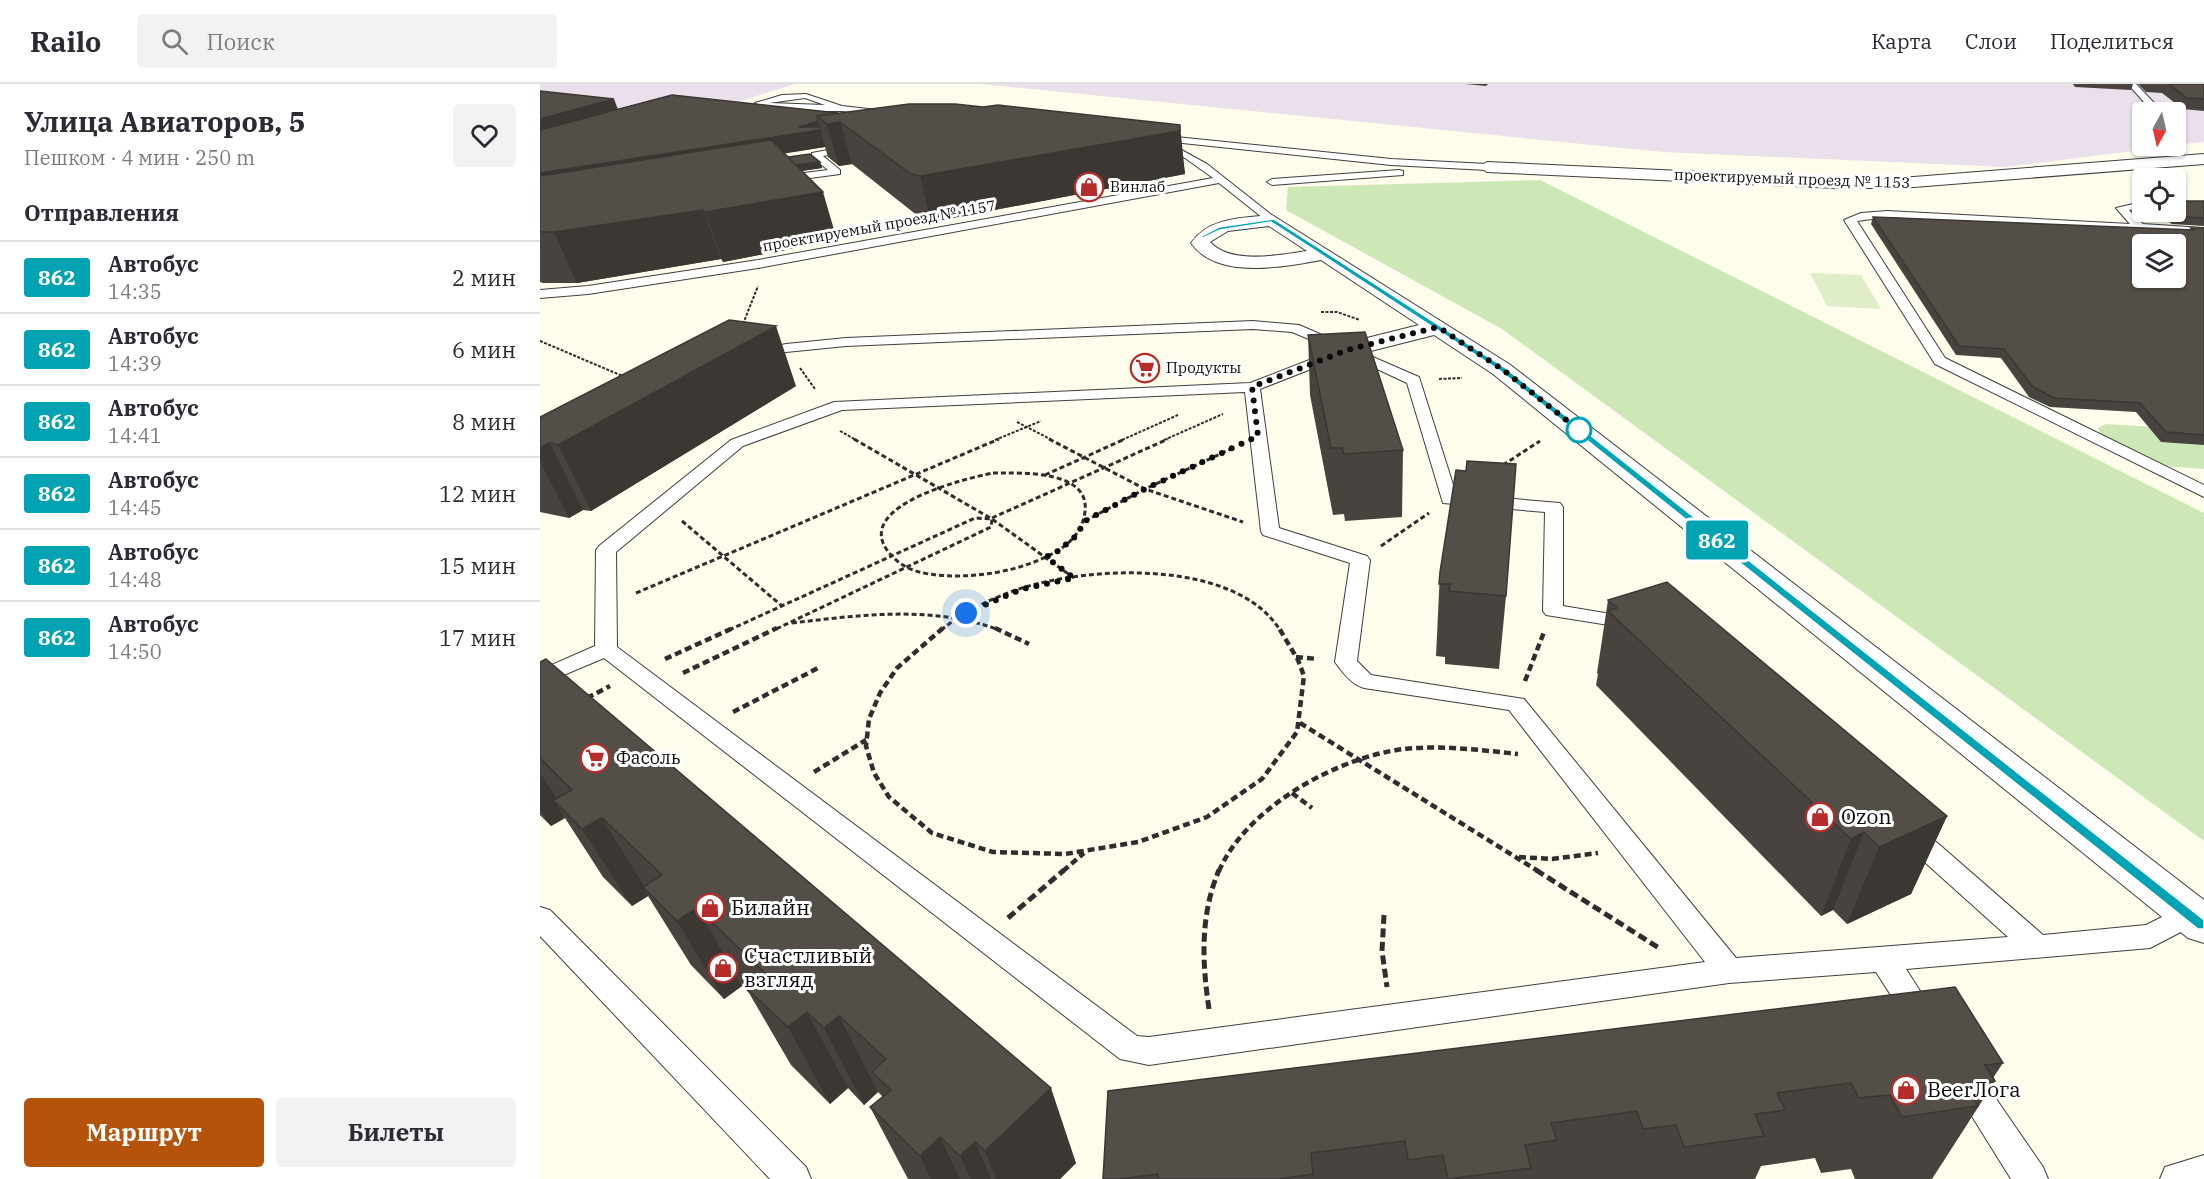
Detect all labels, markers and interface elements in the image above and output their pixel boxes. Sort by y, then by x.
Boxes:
search box [137,14,557,68]
text: Railo [30,23,101,60]
icon: search [158,25,191,58]
text: Поиск [206,27,275,56]
text: Карта [1871,27,1932,55]
text: Слои [1965,27,2017,55]
text: Поделиться [2050,27,2174,55]
north arrow [2132,102,2186,156]
map controls [2132,102,2186,288]
text: Улица Авиаторов, 5 [24,103,306,140]
button: heart [453,104,516,167]
text: Пешком · 4 мин · 250 m [24,144,255,171]
street label: проектируемый проезд № 1153 [1674,165,1910,192]
button: locate [2132,168,2186,222]
shop icon: Винлаб [1073,171,1105,203]
place label: Винлаб [1110,177,1165,196]
street label: проектируемый проезд № 1157 [761,196,997,255]
text: Отправления [24,198,179,227]
button: layers [2132,234,2186,288]
text: Автобус [108,249,199,278]
text: 862 [38,263,76,291]
text: 2 мин [452,263,516,292]
text: 14:35 [108,278,162,305]
text: Автобус [108,321,199,350]
text: 862 [38,335,76,363]
text: 6 мин [452,335,516,364]
text: 14:39 [108,350,162,377]
supermarket icon: Продукты [1129,352,1161,384]
place label: Продукты [1166,358,1241,377]
text: Автобус [108,393,199,422]
text: 862 [38,407,76,435]
text: 8 мин [452,407,516,436]
unlabelled marker [1566,417,1592,443]
text: 14:41 [108,422,162,449]
text: Автобус [108,465,199,494]
text: 862 [38,479,76,507]
text: 12 мин [439,479,516,508]
text: 14:45 [108,494,162,521]
line badge: 862 [1682,520,1752,560]
text: 862 [1698,526,1736,554]
text: Автобус [108,537,199,566]
text: 862 [38,551,76,579]
text: 15 мин [439,551,516,580]
text: 14:48 [108,566,162,593]
your location [951,598,981,628]
text: Автобус [108,609,199,638]
text: 862 [38,623,76,651]
text: 17 мин [439,623,516,652]
text: 14:50 [108,638,162,665]
supermarket icon: Фасоль [579,742,611,774]
place label: Фасоль [616,746,681,769]
shop icon: Ozon [1804,801,1836,833]
place label: Ozon [1841,802,1892,830]
shop icon: Билайн [694,892,726,924]
place label: Билайн [731,893,810,921]
place label: Счастливый взгляд [744,941,872,993]
shop icon: Счастливый взгляд [707,952,739,984]
shop icon: BeerЛога [1890,1074,1922,1106]
place label: BeerЛога [1927,1075,2021,1103]
button: Маршрут [24,1098,264,1167]
button: Билеты [276,1098,516,1167]

